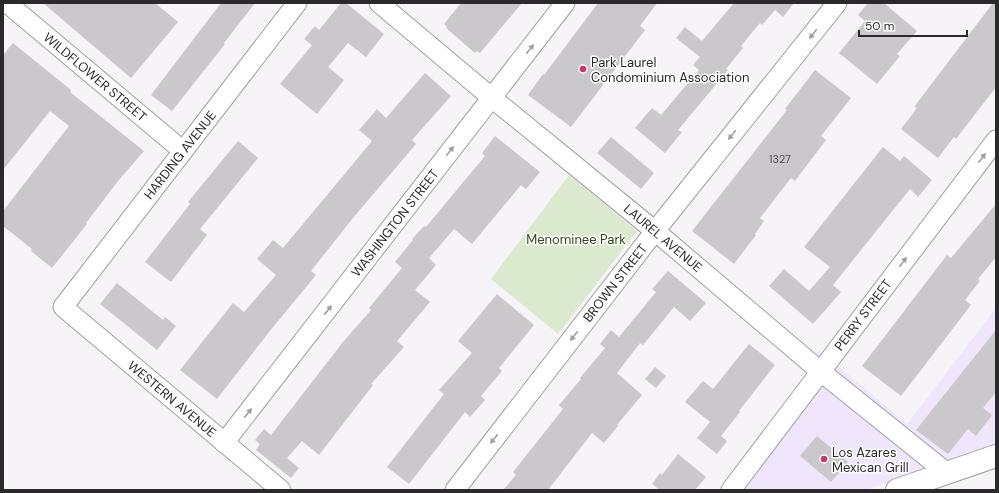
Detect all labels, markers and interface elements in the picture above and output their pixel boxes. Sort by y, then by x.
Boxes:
scale bar [859,12,967,38]
text: 50 m [865,18,894,34]
one-way arrow [809,28,818,39]
street label: WILDFLOWER STREET [40,29,150,125]
one-way arrow [525,43,534,54]
place label: Park Laurel Condominium Association [591,54,749,86]
marker: Park Laurel Condominium Association [578,64,588,74]
street label: HARDING AVENUE [140,107,220,203]
one-way arrow [728,130,736,141]
one-way arrow [446,146,454,157]
house number: 1327 [769,152,791,166]
one-way arrow [978,153,986,164]
street label: WASHINGTON STREET [348,166,442,280]
street label: LAUREL AVENUE [620,200,706,276]
park label: Menominee Park [526,231,626,248]
street label: BROWN STREET [579,240,651,326]
one-way arrow [899,256,907,267]
street label: PERRY STREET [831,276,895,354]
one-way arrow [323,304,332,315]
one-way arrow [570,331,578,342]
street label: WESTERN AVENUE [124,357,220,441]
one-way arrow [244,407,252,418]
one-way arrow [490,434,499,445]
place label: Los Azares Mexican Grill [832,444,909,476]
marker: Los Azares Mexican Grill [819,454,829,464]

